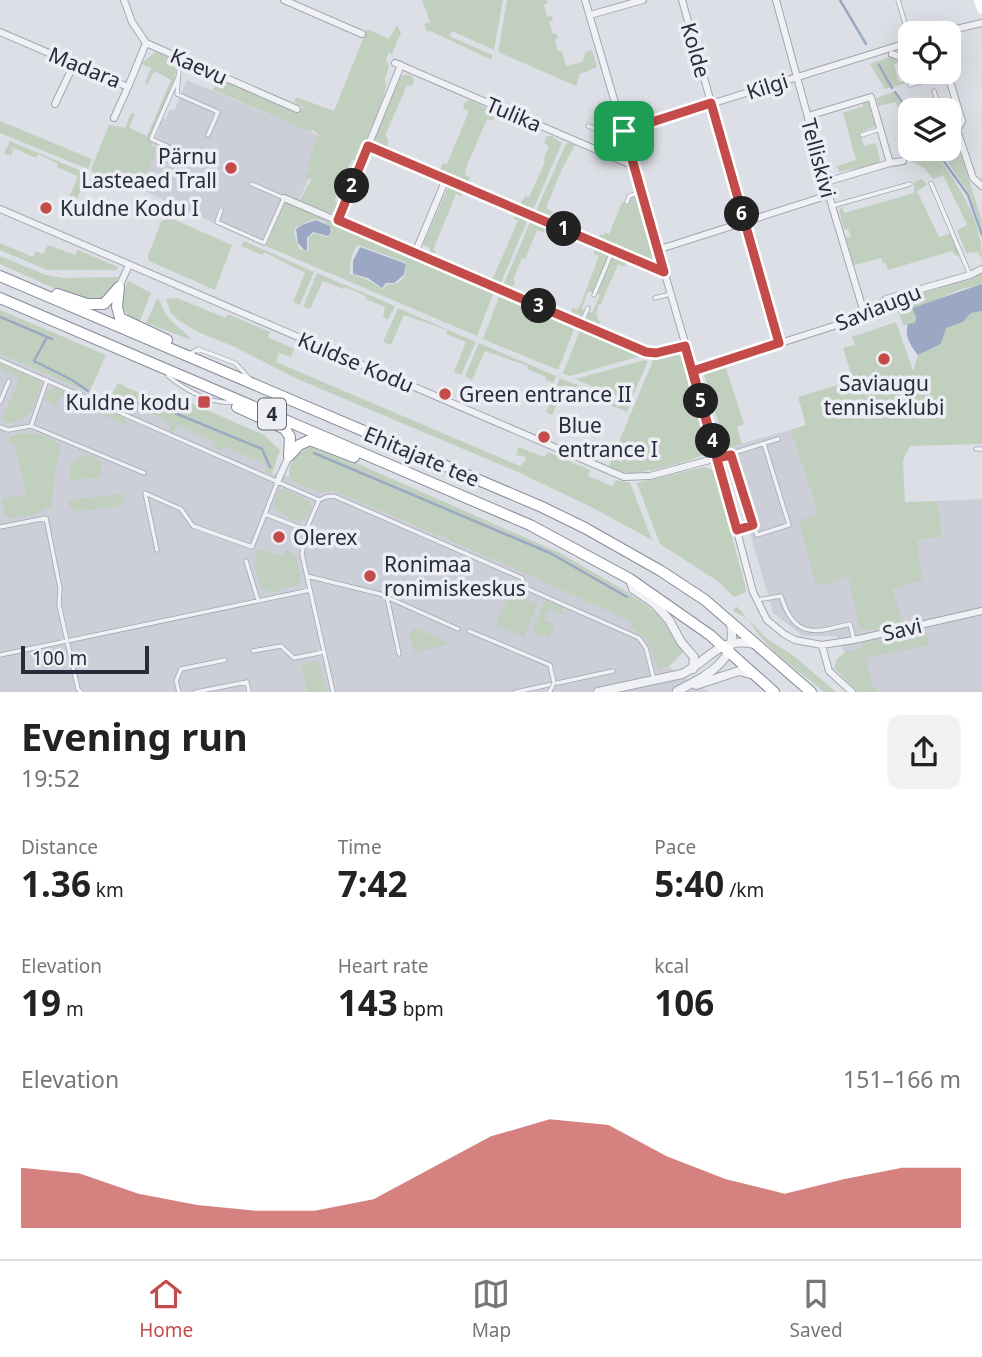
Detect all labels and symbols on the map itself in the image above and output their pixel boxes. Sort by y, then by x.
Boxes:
street label: Kolde [675,19,717,81]
street label: Madara [45,40,125,94]
street label: Kaevu [166,41,232,91]
street label: Kilgi [743,66,791,106]
street label: Tulika [482,90,546,138]
pin [594,101,654,161]
street label: Telliskivi [795,115,843,201]
place label: Pärnu Lasteaed Trall [81,142,217,194]
marker: Pärnu Lasteaed Trall [223,160,239,176]
pin: 2 [334,168,370,204]
place label: Kuldne Kodu I [60,194,199,222]
pin: 6 [724,196,760,232]
marker: Kuldne Kodu I [38,200,54,216]
pin: 1 [546,212,582,246]
street label: Saviaugu [831,277,925,337]
pin: 3 [522,288,556,324]
street label: Kuldse Kodu [294,325,418,399]
marker: Saviaugu tenniseklubi [876,351,892,367]
place label: Saviaugu tenniseklubi [824,369,944,421]
place label: Green entrance II [459,380,632,408]
pin: 5 [684,384,718,418]
marker: Green entrance II [437,386,453,402]
place label: Kuldne kodu [66,388,190,416]
marker: Kuldne kodu [196,394,212,410]
road number: 4 [258,398,286,430]
place label: Blue entrance I [558,411,658,463]
street label: Ehitajate tee [360,419,484,493]
pin: 4 [696,424,730,458]
marker: Blue entrance I [536,429,552,445]
place label: Olerex [293,523,357,551]
marker: Olerex [271,529,287,545]
place label: Ronimaa ronimiskeskus [384,550,526,602]
marker: Ronimaa ronimiskeskus [362,568,378,584]
street label: Savi [880,611,924,647]
scale bar [21,643,149,675]

